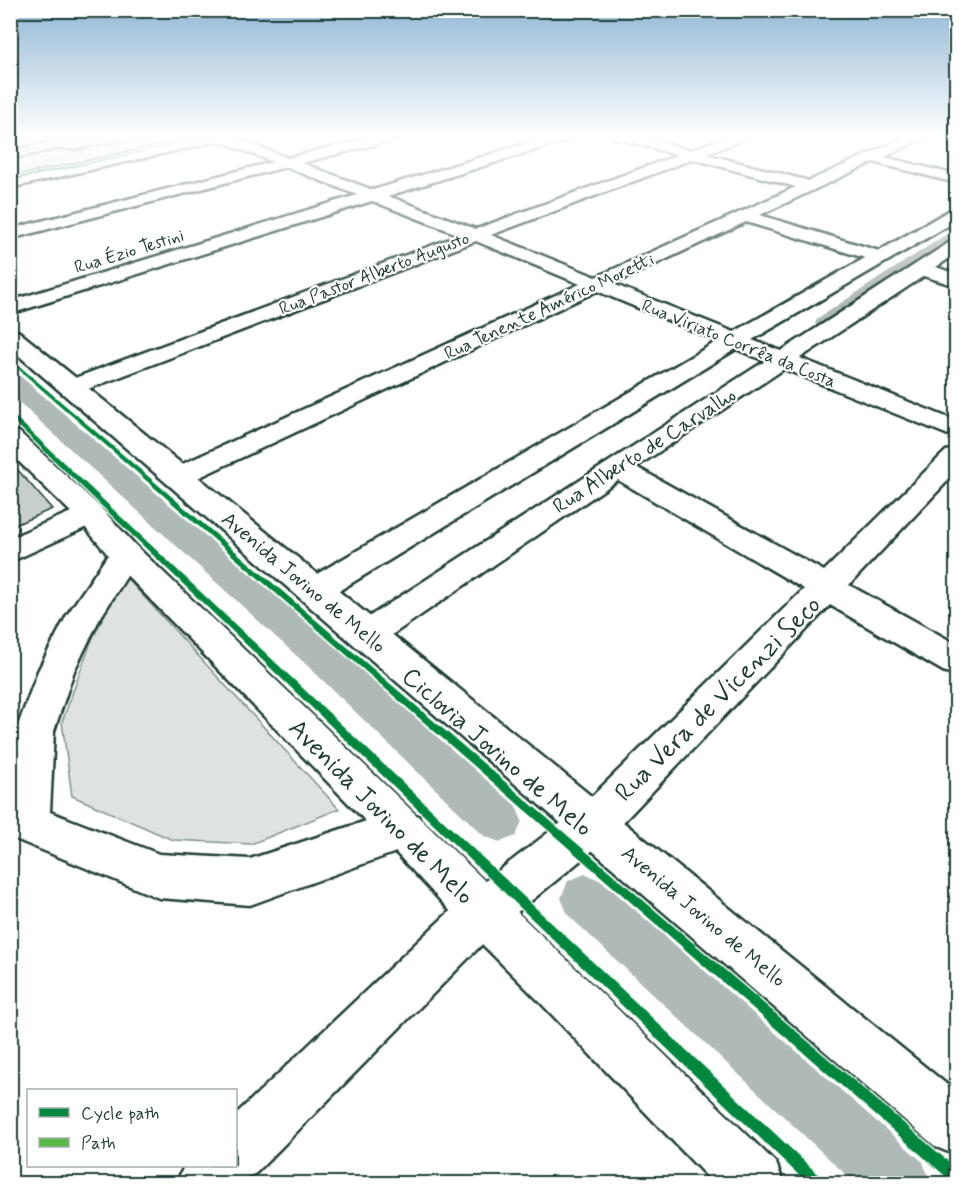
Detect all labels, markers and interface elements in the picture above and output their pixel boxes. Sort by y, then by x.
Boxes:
street label: Rua Ézio Testini [71,224,187,280]
street label: Rua Pastor Alberto Augusto [276,227,473,321]
street label: Rua Tenente Américo Moretti [441,248,658,366]
street label: Rua Viriato Corrêa da Costa [638,294,839,394]
street label: Rua Alberto de Carvalho [548,381,742,521]
street label: Avenida Jovino de Mello [215,506,392,660]
street label: Rua Vera de Vicenzi Seco [608,589,829,810]
street label: Ciclovia Jovino de Melo [394,660,599,845]
street label: Avenida Jovino de Melo [280,712,481,913]
street label: Avenida Jovino de Mello [615,840,792,994]
legend [27,1089,237,1167]
text: Cycle path [81,1102,159,1126]
text: Path [81,1132,116,1156]

